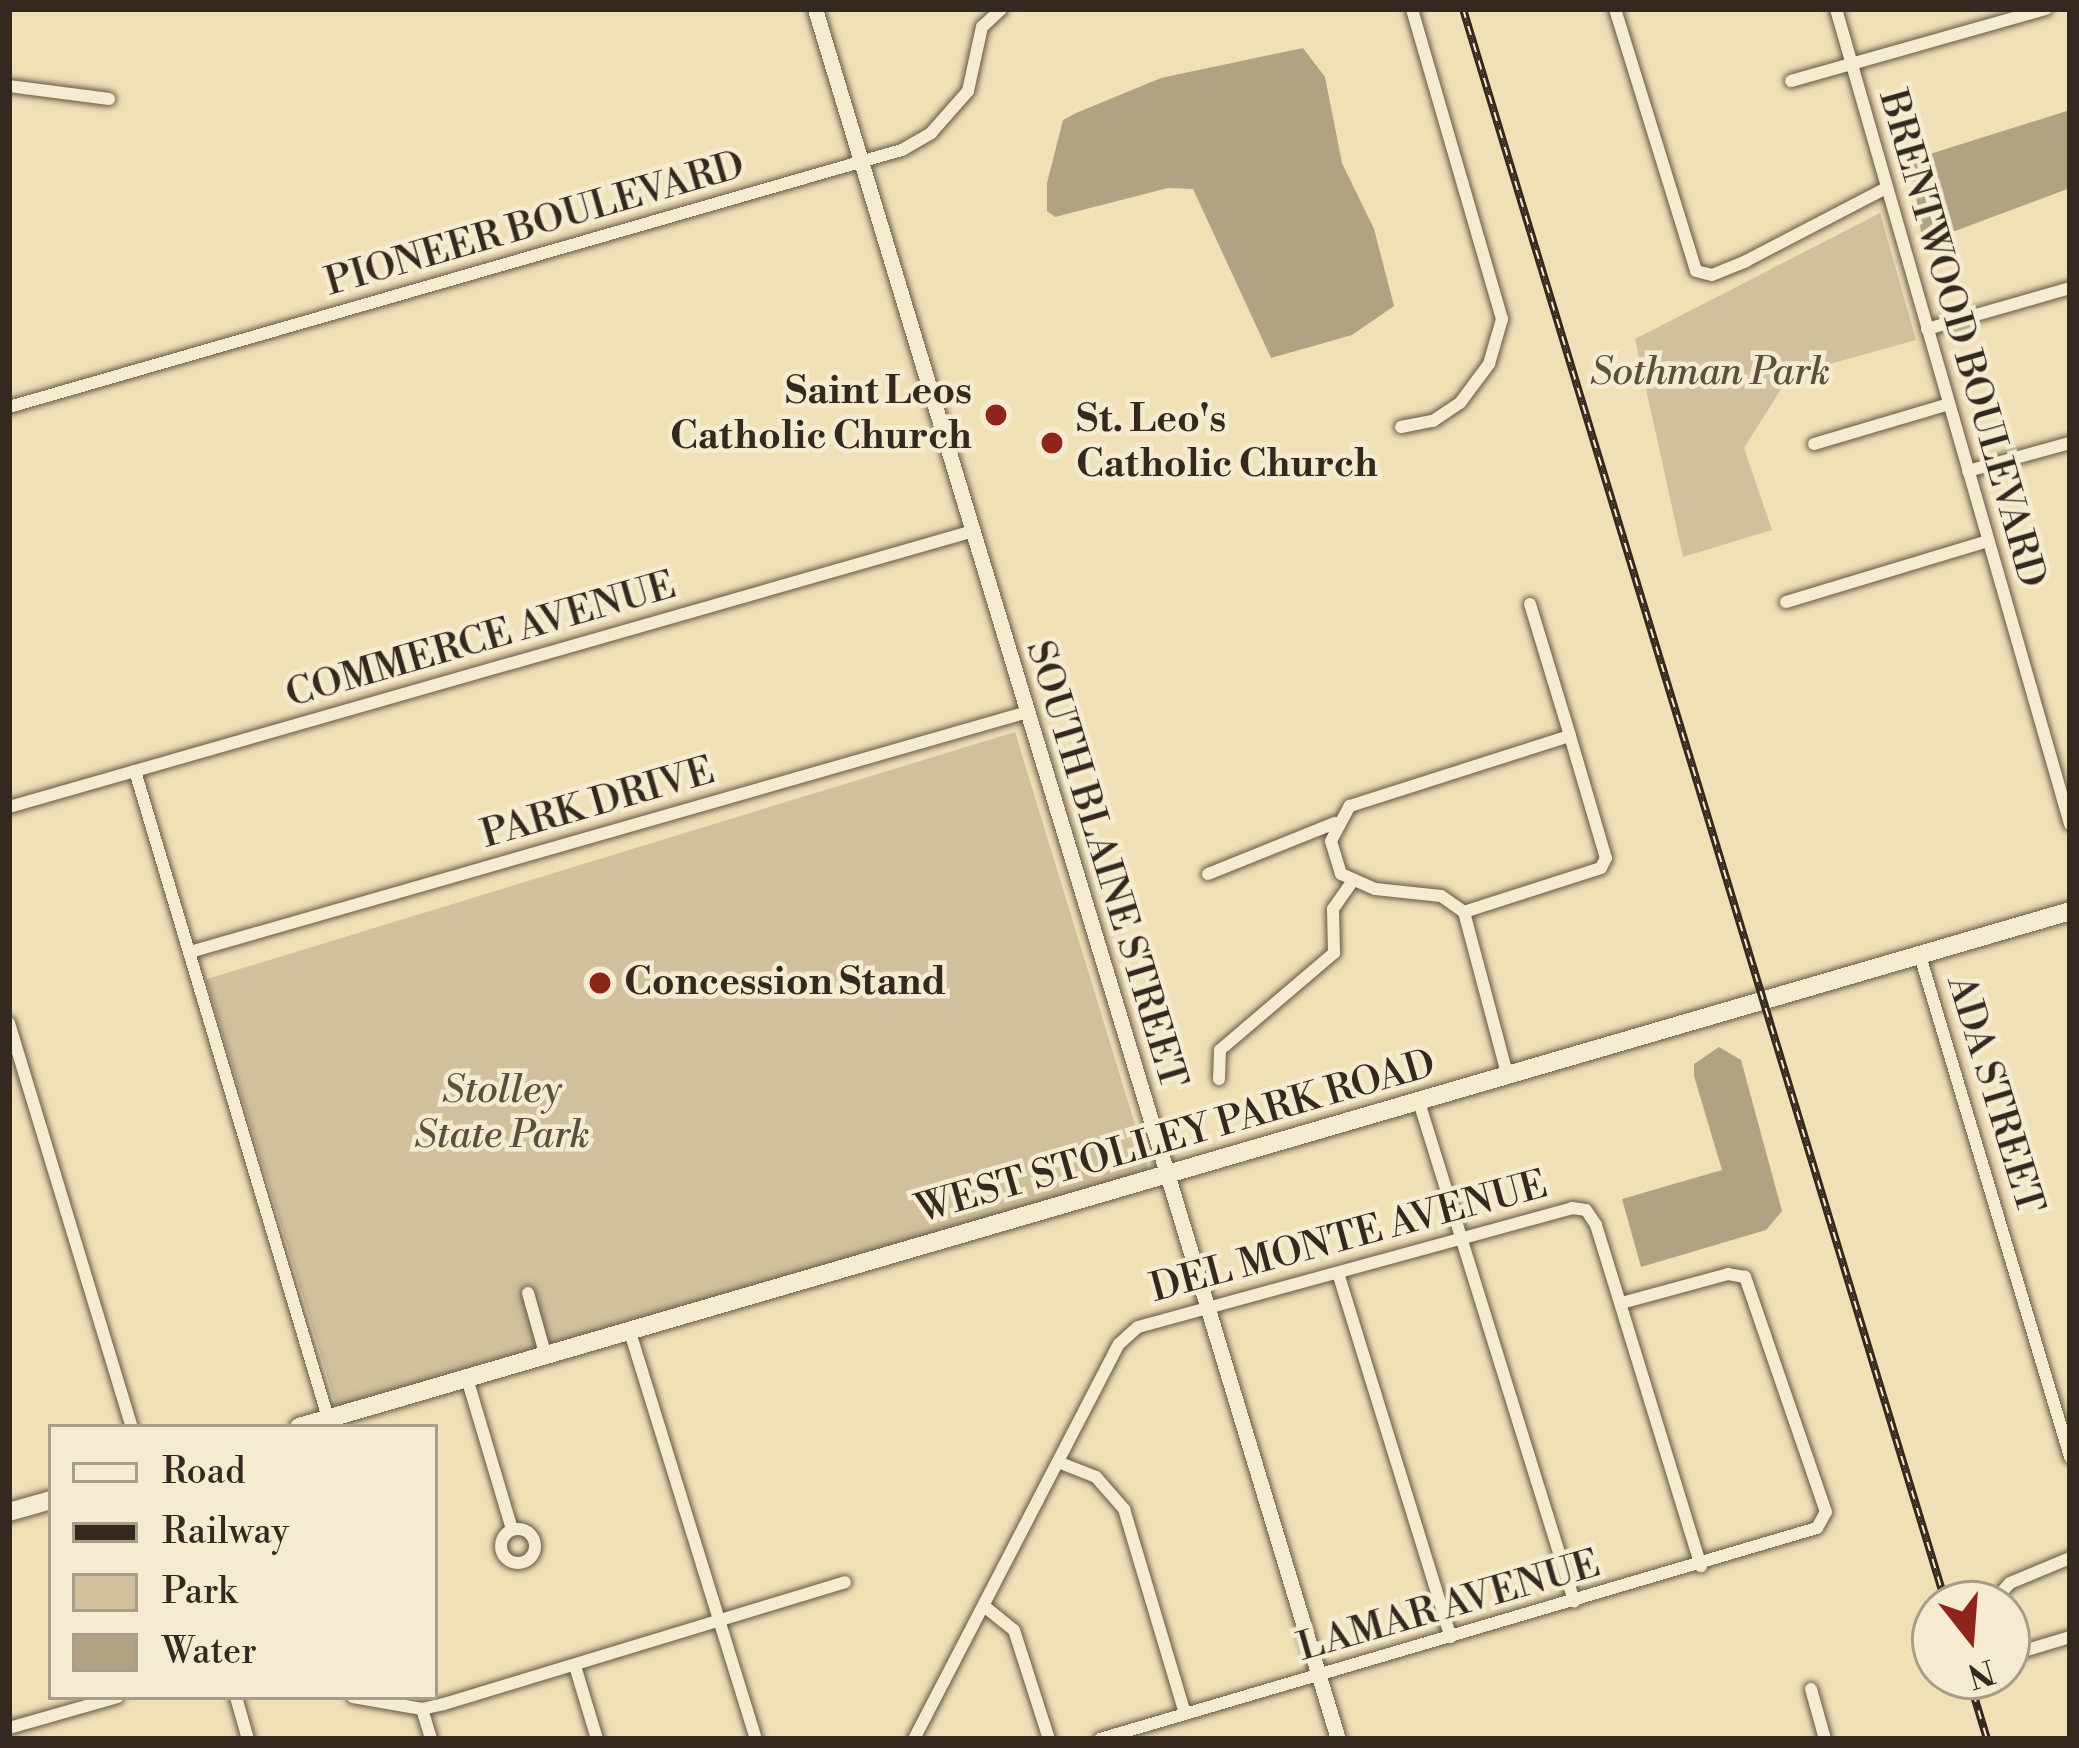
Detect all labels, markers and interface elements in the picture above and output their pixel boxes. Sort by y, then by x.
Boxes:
street label: BRENTWOOD BOULEVARD [1867,85,2055,593]
street label: PIONEER BOULEVARD [320,143,750,307]
park label: Sothman Park [1590,350,1830,396]
place label: Saint Leos Catholic Church [670,370,972,461]
place label: St. Leo's Catholic Church [1076,398,1378,489]
marker: Saint Leos Catholic Church [983,402,1009,428]
marker: St. Leo's Catholic Church [1039,430,1065,456]
street label: COMMERCE AVENUE [281,563,681,719]
street label: SOUTH BLAINE STREET [1015,635,1195,1095]
street label: PARK DRIVE [476,748,720,860]
place label: Concession Stand [624,960,946,1006]
marker: Concession Stand [587,970,613,996]
street label: ADA STREET [1935,970,2053,1220]
street label: WEST STOLLEY PARK ROAD [911,1041,1441,1235]
park label: Stolley State Park [414,1069,590,1160]
street label: DEL MONTE AVENUE [1145,1162,1553,1314]
legend [48,1424,438,1700]
text: Road [162,1450,245,1495]
text: Railway [162,1510,289,1555]
street label: LAMAR AVENUE [1293,1541,1605,1673]
text: Park [162,1570,237,1615]
north arrow [1911,1580,2031,1700]
text: Water [162,1630,257,1675]
text: N [1962,1649,1999,1695]

